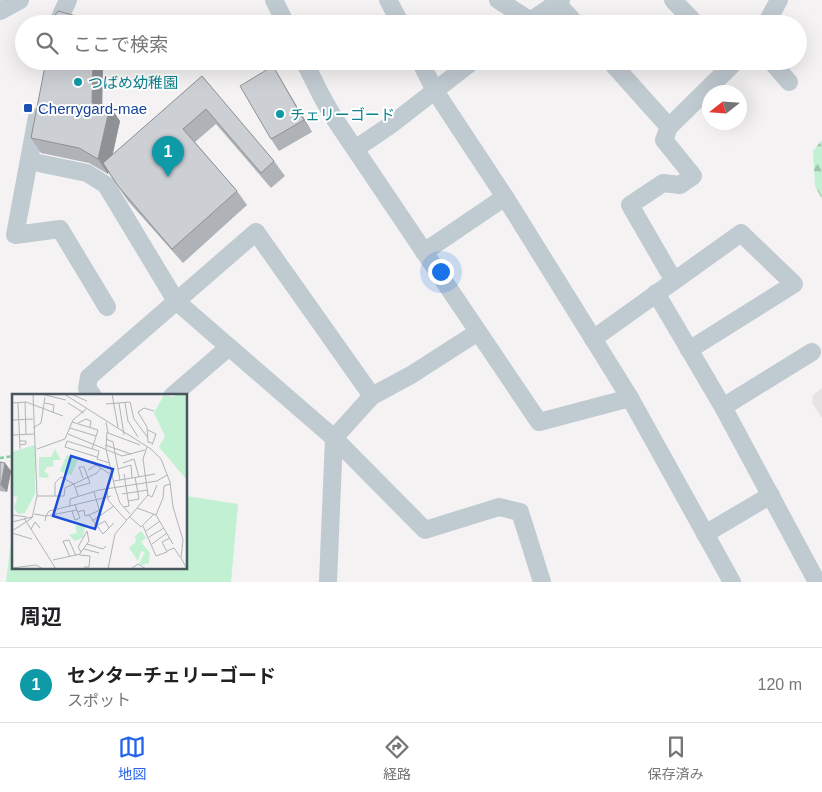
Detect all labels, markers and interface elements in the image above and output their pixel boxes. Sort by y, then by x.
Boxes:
search box [15,15,807,70]
icon: search [33,29,61,57]
text: ここで検索 [73,34,168,55]
place label: つばめ幼稚園 [88,74,178,91]
marker: つばめ幼稚園 [72,76,84,88]
north arrow [702,85,747,130]
place label: Cherrygard-mae [38,100,147,117]
marker: Cherrygard-mae [22,102,34,114]
place label: チェリーゴード [290,106,395,123]
marker: チェリーゴード [274,108,286,120]
pin: 1 [152,136,184,177]
your location [428,259,454,285]
inset map [12,394,188,570]
text: 周辺 [20,605,62,628]
text: センターチェリーゴード [67,665,276,686]
text: 1 [32,676,40,693]
text: 120 m [758,676,802,693]
text: スポット [67,692,131,709]
tab: 地図 [118,733,146,783]
tab: 経路 [383,733,411,783]
tab: 保存済み [648,733,704,783]

